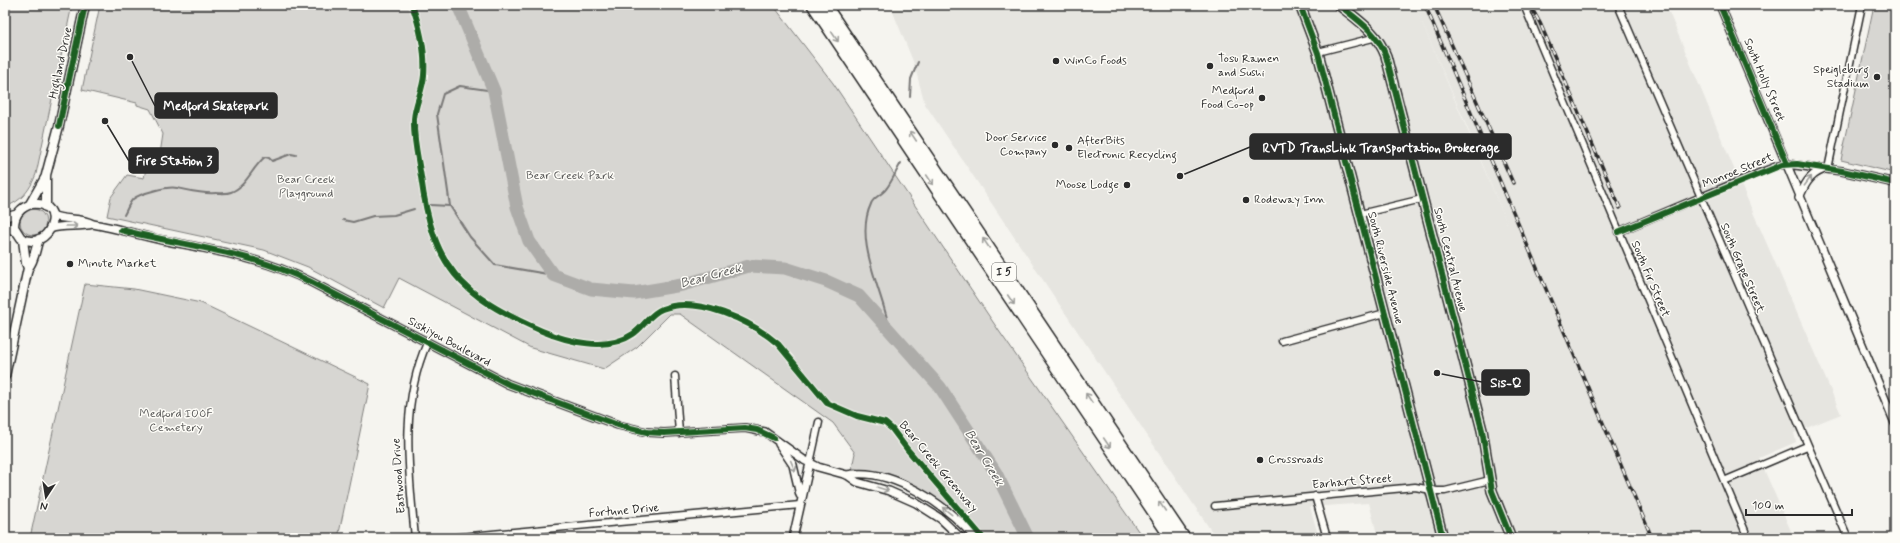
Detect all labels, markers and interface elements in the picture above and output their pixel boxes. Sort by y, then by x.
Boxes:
street label: Highland Drive [46,26,77,101]
one-way arrow [831,32,839,43]
street label: South Holly Street [1739,36,1789,124]
place label: Tosu Ramen and Sushi [1218,51,1279,81]
place label: WinCo Foods [1064,53,1127,69]
marker: WinCo Foods [1051,56,1061,66]
marker: Tosu Ramen and Sushi [1205,61,1215,71]
place label: Speigleburg Stadium [1813,62,1869,92]
marker: Speigleburg Stadium [1872,72,1882,82]
place label: Medford Food Co-op [1201,83,1254,113]
callout: Medford Skatepark [155,93,277,118]
marker: Medford Food Co-op [1257,93,1267,103]
text: Medford Skatepark [163,98,269,117]
one-way arrow [909,130,917,141]
place label: Door Service Company [985,130,1047,160]
place label: AfterBits Electronic Recycling [1077,133,1177,164]
callout: RVTD TransLink Transportation Brokerage [1250,134,1511,159]
marker: Door Service Company [1050,140,1060,150]
text: RVTD TransLink Transportation Brokerage [1262,140,1500,159]
marker: AfterBits Electronic Recycling [1064,143,1074,153]
callout: Fire Station 3 [129,148,218,173]
street label: Monroe Street [1700,149,1776,193]
text: Fire Station 3 [136,153,212,170]
park label: Bear Creek Park [526,168,614,184]
park label: Bear Creek Playground [277,172,335,202]
one-way arrow [927,174,935,186]
one-way arrow [1804,175,1812,186]
place label: Moose Lodge [1056,177,1119,194]
marker: Moose Lodge [1122,180,1132,190]
place label: Rodeway Inn [1254,192,1326,208]
marker: Rodeway Inn [1241,195,1251,205]
street label: South Central Avenue [1429,206,1471,314]
street label: South Riverside Avenue [1363,210,1407,326]
street label: South Grape Street [1716,221,1768,315]
one-way arrow [65,223,78,230]
one-way arrow [981,238,990,249]
street label: South Fir Street [1627,238,1673,320]
place label: Minute Market [78,256,157,272]
marker: Minute Market [65,259,75,269]
water label: Bear Creek [678,259,744,292]
road number: I 5 [992,263,1016,281]
one-way arrow [1007,294,1015,305]
street label: Siskiyou Boulevard [405,313,493,371]
callout: Sis-Q [1482,370,1529,395]
text: Sis-Q [1490,375,1522,392]
one-way arrow [1085,393,1093,404]
park label: Medford IOOF Cemetery [139,406,213,436]
street label: Bear Creek Greenway [895,418,981,516]
water label: Bear Creek [961,427,1008,490]
one-way arrow [1103,437,1111,448]
street label: Eastwood Drive [388,438,410,514]
place label: Crossroads [1268,452,1323,468]
marker: Crossroads [1255,455,1265,465]
one-way arrow [789,459,797,471]
street label: Earhart Street [1312,471,1393,493]
north arrow [26,477,66,517]
one-way arrow [876,486,889,493]
scale bar [1746,491,1852,517]
text: N [39,498,49,513]
text: 100 m [1752,498,1784,514]
street label: Fortune Drive [588,500,660,522]
one-way arrow [1158,500,1166,511]
one-way arrow [942,507,953,515]

